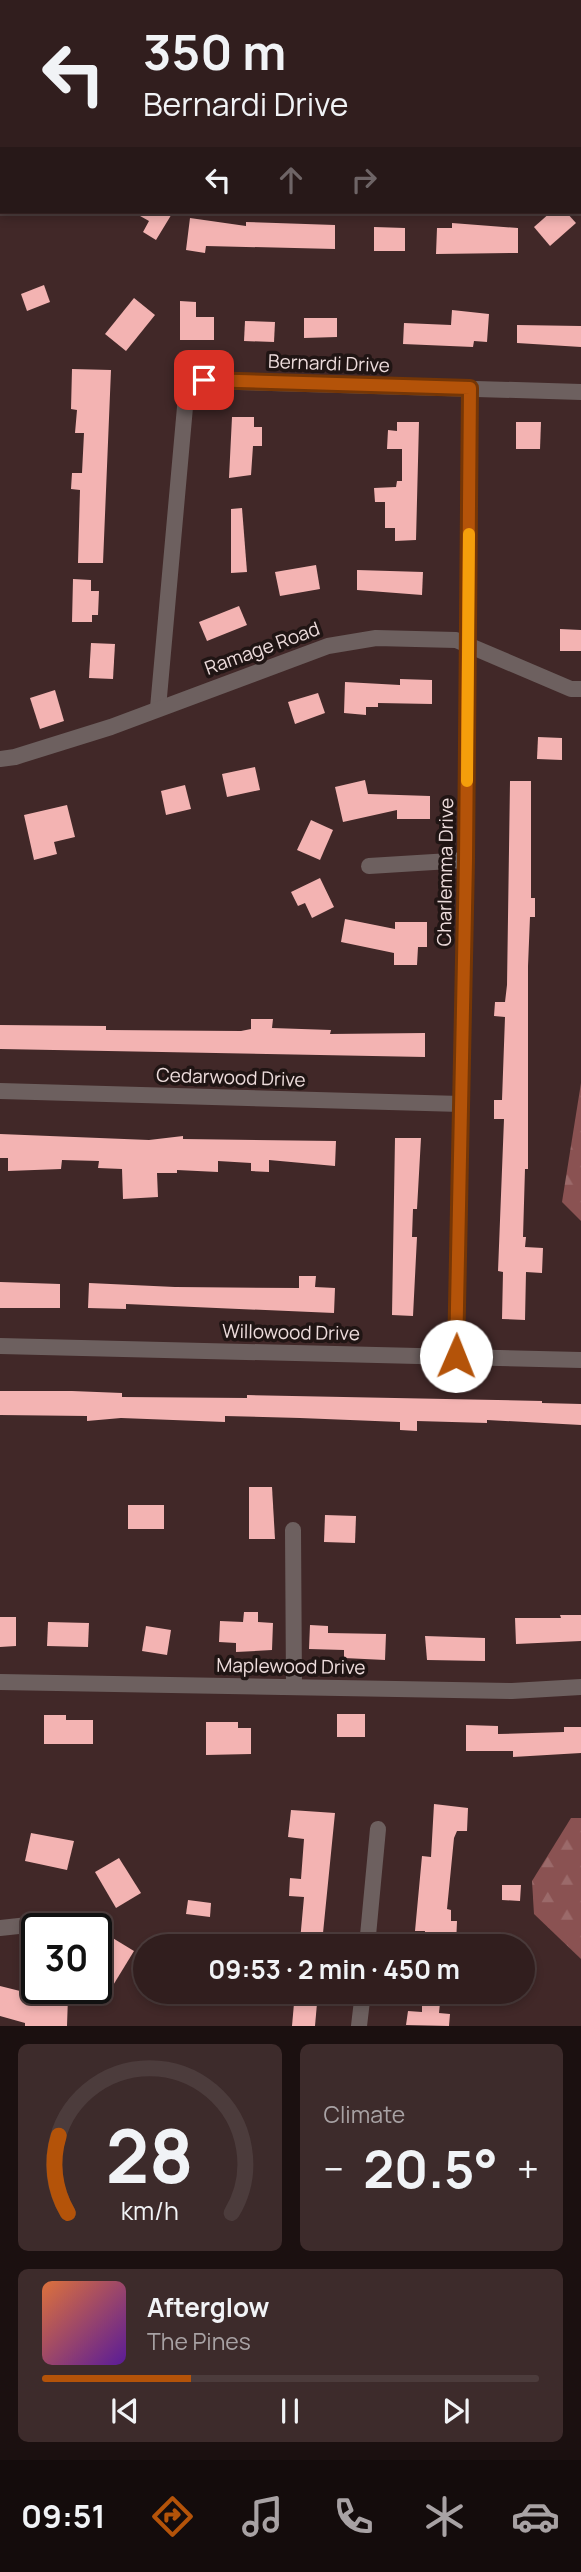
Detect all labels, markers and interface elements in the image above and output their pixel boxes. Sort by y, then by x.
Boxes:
text: 350 m [143,18,286,85]
icon: left [28,28,119,119]
text: Bernardi Drive [143,82,349,126]
icon: left [199,161,237,199]
icon: ahead [272,161,310,199]
icon: right [345,161,383,199]
street label: Bernardi Drive [268,348,390,378]
pin [174,350,234,410]
icon: arrive [185,361,223,399]
street label: Ramage Road [201,615,323,681]
street label: Charlemma Drive [431,798,459,946]
street label: Cedarwood Drive [156,1061,306,1093]
street label: Willowood Drive [222,1318,360,1346]
position arrow [419,1319,493,1393]
street label: Maplewood Drive [216,1652,366,1680]
speed limit sign: 30 [21,1913,112,2004]
text: 09:53 · 2 min · 450 m [208,1951,460,1987]
text: Climate [324,2098,405,2130]
text: 28 [106,2106,194,2206]
text: 20.5° [363,2133,498,2204]
text: − [324,2142,344,2194]
text: + [517,2142,539,2194]
text: km/h [121,2193,179,2228]
text: Afterglow [147,2289,269,2325]
text: The Pines [147,2325,251,2357]
icon: previous [106,2392,144,2430]
icon: pause [271,2392,309,2430]
icon: next [437,2392,475,2430]
icon: directions [148,2492,197,2541]
icon: music [238,2492,287,2541]
icon: phone [329,2492,378,2541]
icon: climate [420,2492,469,2541]
icon: car [511,2492,560,2541]
text: 09:51 [21,2494,106,2538]

